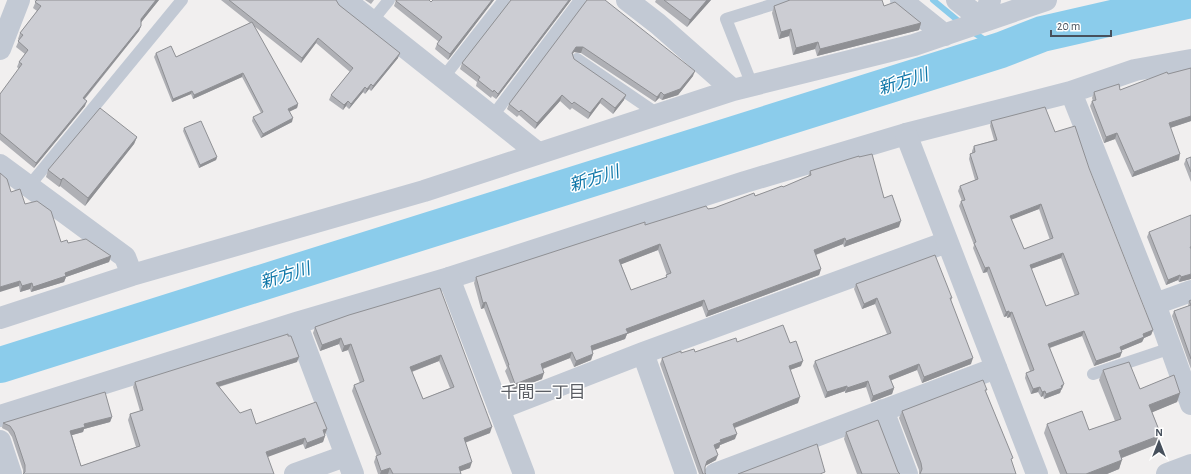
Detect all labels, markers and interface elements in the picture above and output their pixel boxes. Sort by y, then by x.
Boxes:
scale bar [1051,12,1111,38]
text: 20 m [1057,20,1080,32]
water label: 新方川 [876,64,932,97]
water label: 新方川 [567,161,623,194]
water label: 新方川 [258,258,314,291]
district label: 千間一丁目 [501,384,586,401]
north arrow [1139,422,1179,462]
text: N [1155,427,1163,438]

